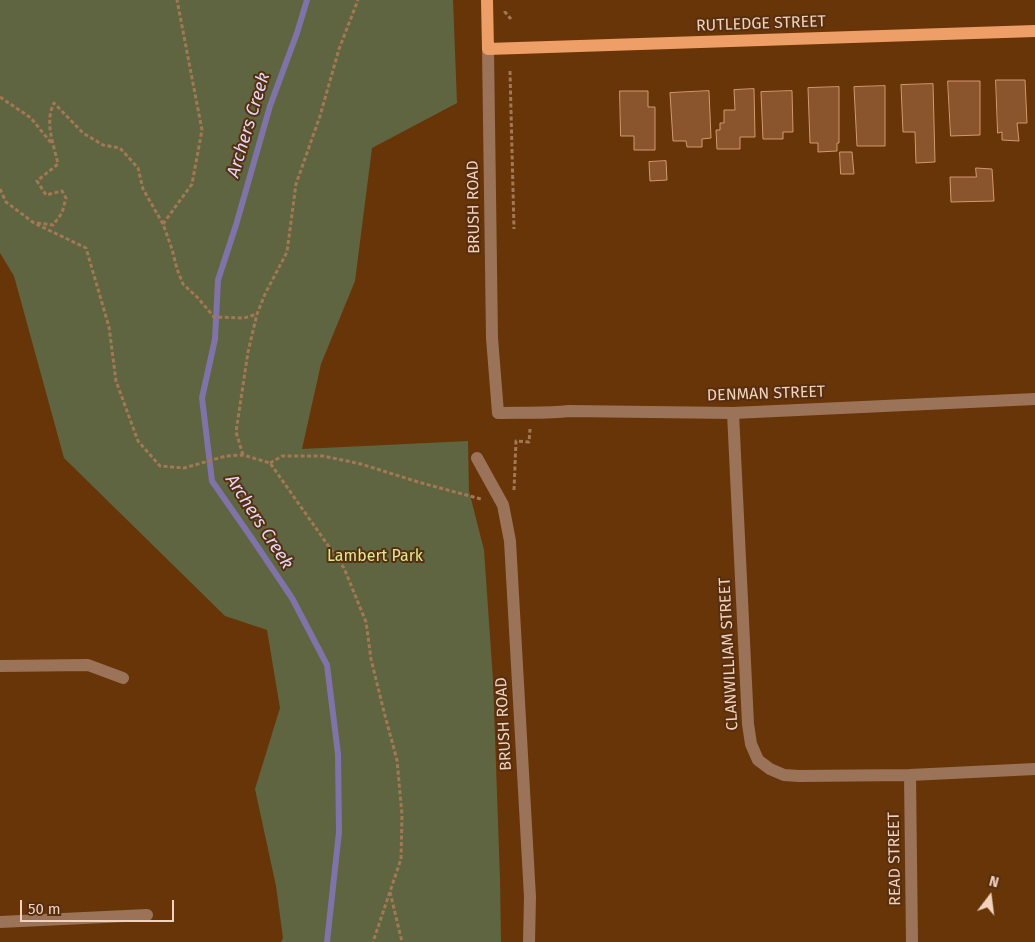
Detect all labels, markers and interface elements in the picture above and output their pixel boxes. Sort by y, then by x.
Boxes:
street label: RUTLEDGE STREET [696,12,826,36]
water label: Archers Creek [223,70,275,180]
street label: BRUSH ROAD [464,160,484,254]
street label: DENMAN STREET [707,382,825,406]
water label: Archers Creek [220,471,298,573]
park label: Lambert Park [327,547,423,567]
street label: CLANWILLIAM STREET [715,577,743,731]
street label: BRUSH ROAD [492,677,516,771]
street label: READ STREET [885,812,905,906]
north arrow [965,872,1015,922]
text: N [987,873,1001,891]
scale bar [22,890,176,922]
text: 50 m [28,900,61,918]

